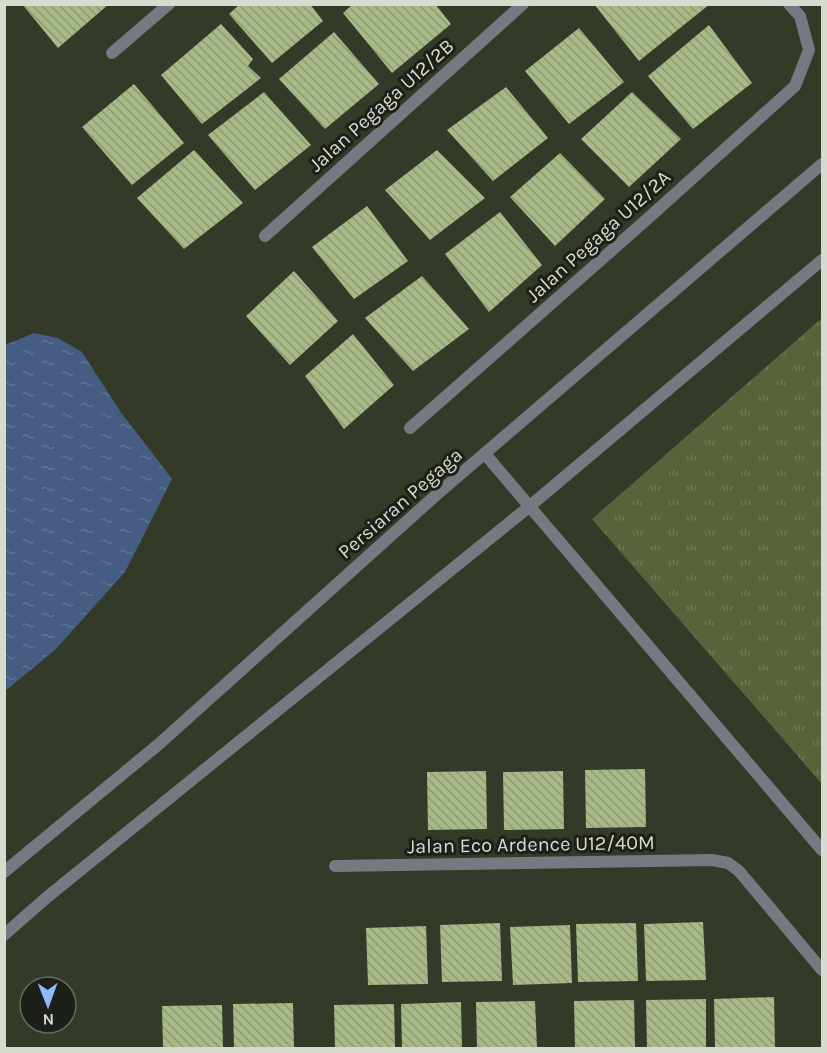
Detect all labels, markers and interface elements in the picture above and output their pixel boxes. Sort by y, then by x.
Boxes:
street label: Jalan Pegaga U12/2B [304,34,459,177]
street label: Jalan Pegaga U12/2A [521,166,675,307]
street label: Persiaran Pegaga [334,443,467,564]
street label: Jalan Eco Ardence U12/40M [407,831,655,858]
north arrow [18,975,78,1035]
text: N [42,1010,54,1029]

